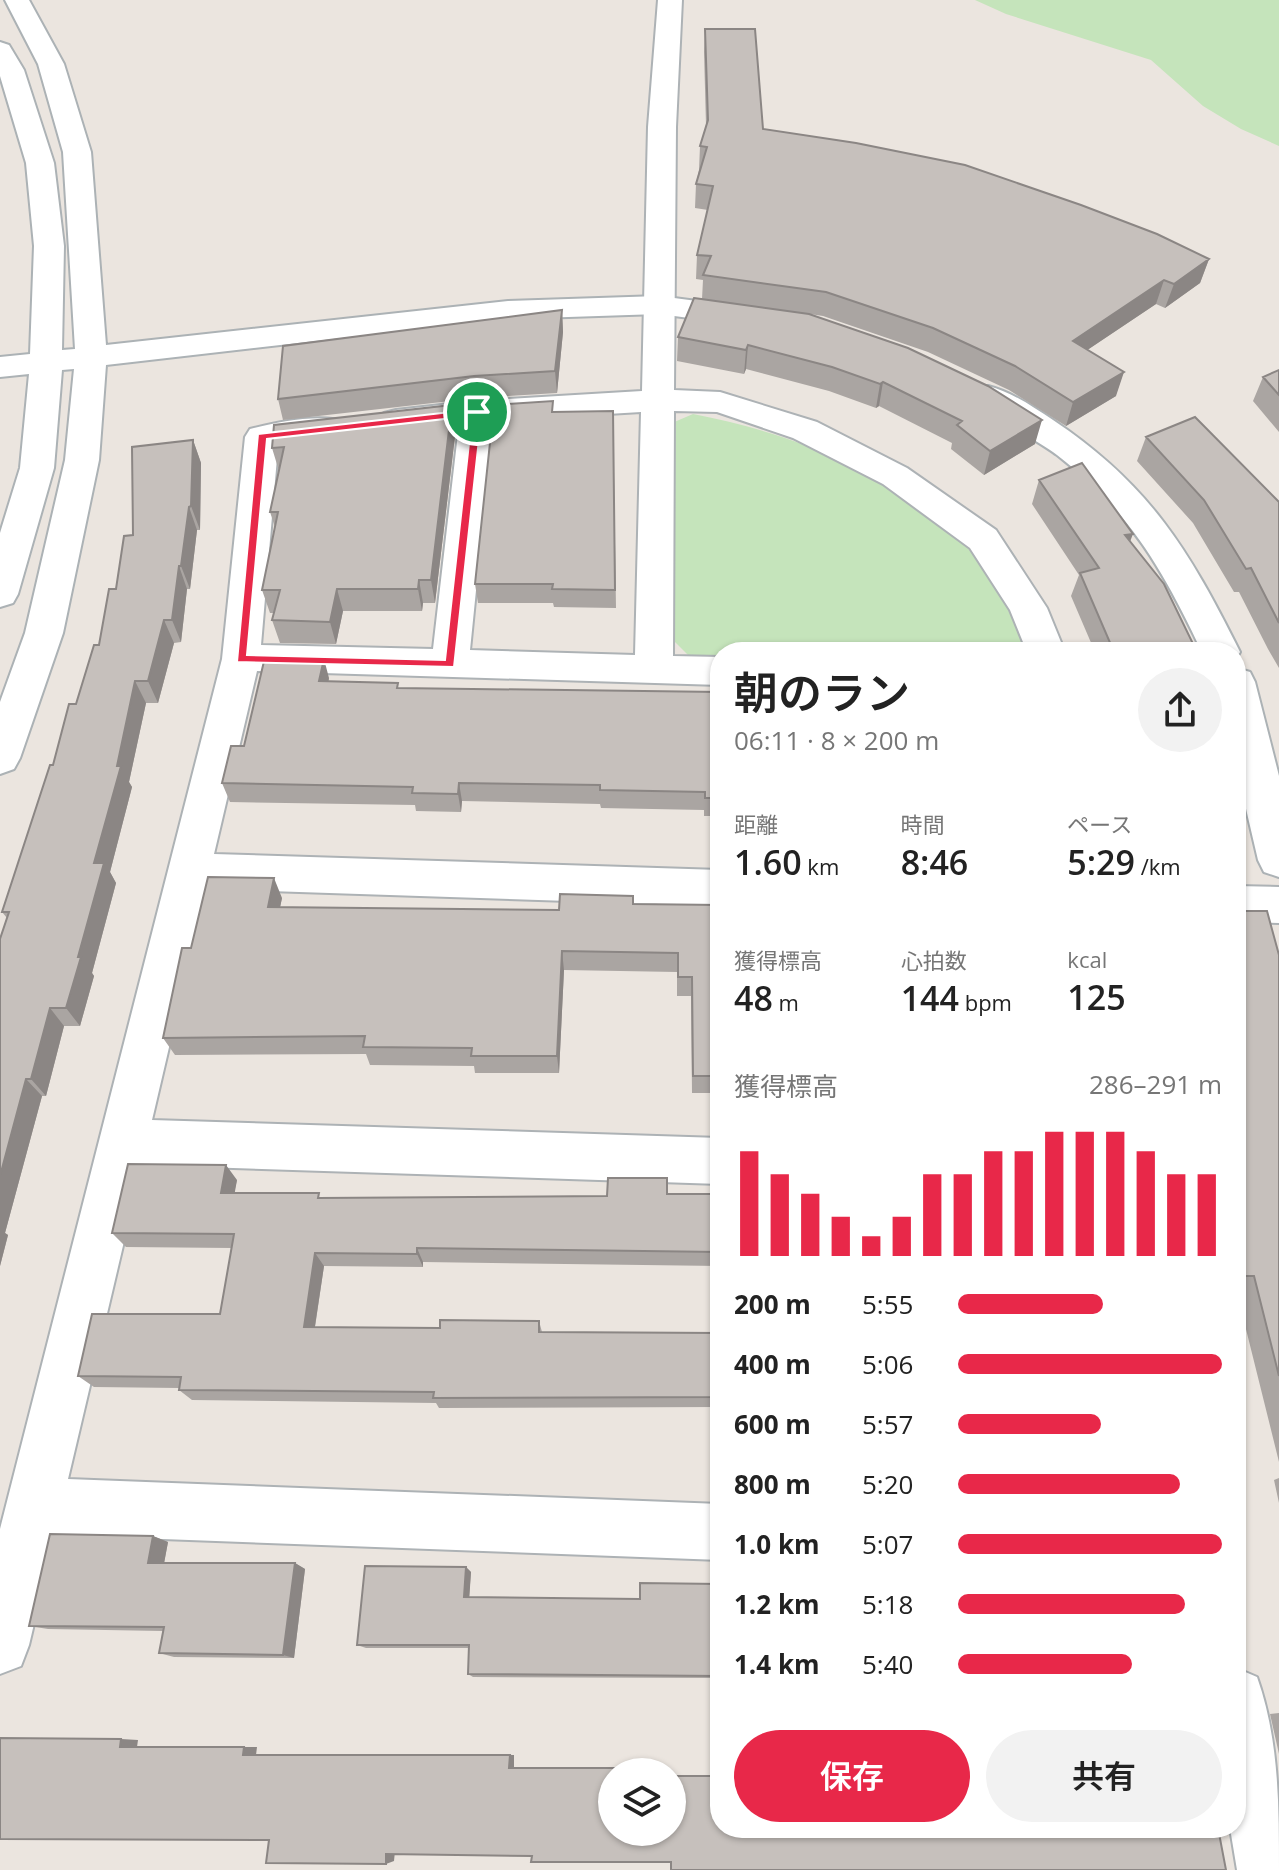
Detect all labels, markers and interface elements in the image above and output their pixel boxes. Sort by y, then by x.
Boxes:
pin [443,378,511,446]
icon: arrive [455,390,499,434]
text: 朝のラン [734,662,910,722]
button: share [1138,668,1222,752]
text: 06:11 · 8 × 200 m [734,722,939,758]
text: 距離 [734,809,778,839]
text: 時間 [901,809,945,839]
text: ペース [1067,809,1132,839]
text: 1.60 [734,839,802,885]
text: 8:46 [901,839,968,885]
text: 5:29 [1067,839,1135,885]
text: km [802,851,839,881]
text: /km [1135,851,1181,881]
text: kcal [1067,944,1107,974]
text: 獲得標高 [734,945,822,975]
text: 心拍数 [901,945,967,975]
text: 125 [1067,974,1126,1020]
text: 48 [734,975,773,1021]
text: 144 [901,975,959,1021]
text: m [773,987,799,1017]
text: bpm [959,987,1012,1017]
text: 286–291 m [1089,1066,1222,1102]
text: 獲得標高 [734,1068,838,1104]
text: 200 m [734,1286,811,1322]
text: 5:55 [862,1286,913,1322]
text: 400 m [734,1346,811,1382]
text: 5:06 [862,1346,913,1382]
text: 600 m [734,1406,811,1442]
text: 5:57 [862,1406,913,1442]
text: 800 m [734,1466,811,1502]
text: 5:20 [862,1466,913,1502]
text: 1.0 km [734,1526,820,1562]
text: 5:07 [862,1526,913,1562]
text: 1.2 km [734,1586,820,1622]
text: 5:18 [862,1586,913,1622]
text: 1.4 km [734,1646,820,1682]
text: 5:40 [862,1646,913,1682]
button: 保存 [734,1730,970,1822]
button: 共有 [986,1730,1222,1822]
map controls [598,1758,686,1846]
button: layers [598,1758,686,1846]

